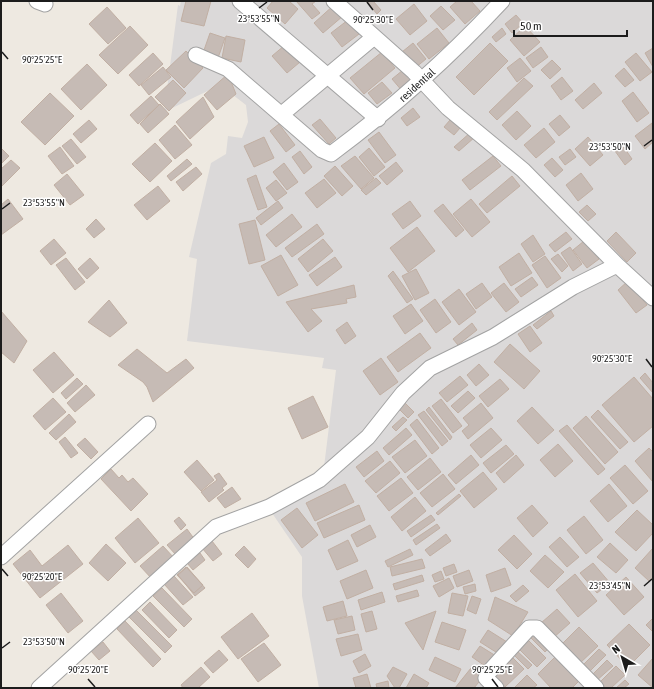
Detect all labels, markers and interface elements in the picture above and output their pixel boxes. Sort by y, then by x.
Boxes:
scale bar [514,12,627,38]
text: 23°53'55"N [238,13,280,24]
text: 90°25'30"E [353,14,394,25]
text: 50 m [520,19,542,33]
text: 90°25'25"E [22,54,63,65]
street label: residential [397,66,437,104]
text: 23°53'50"N [589,141,631,152]
text: 23°53'55"N [23,197,65,208]
text: 90°25'30"E [592,353,633,364]
text: 90°25'20"E [22,571,63,582]
text: 23°53'45"N [589,580,631,591]
text: 23°53'50"N [23,636,65,647]
north arrow [602,637,642,677]
text: N [610,642,622,656]
text: 90°25'20"E [68,664,109,675]
text: 90°25'25"E [472,664,513,675]

